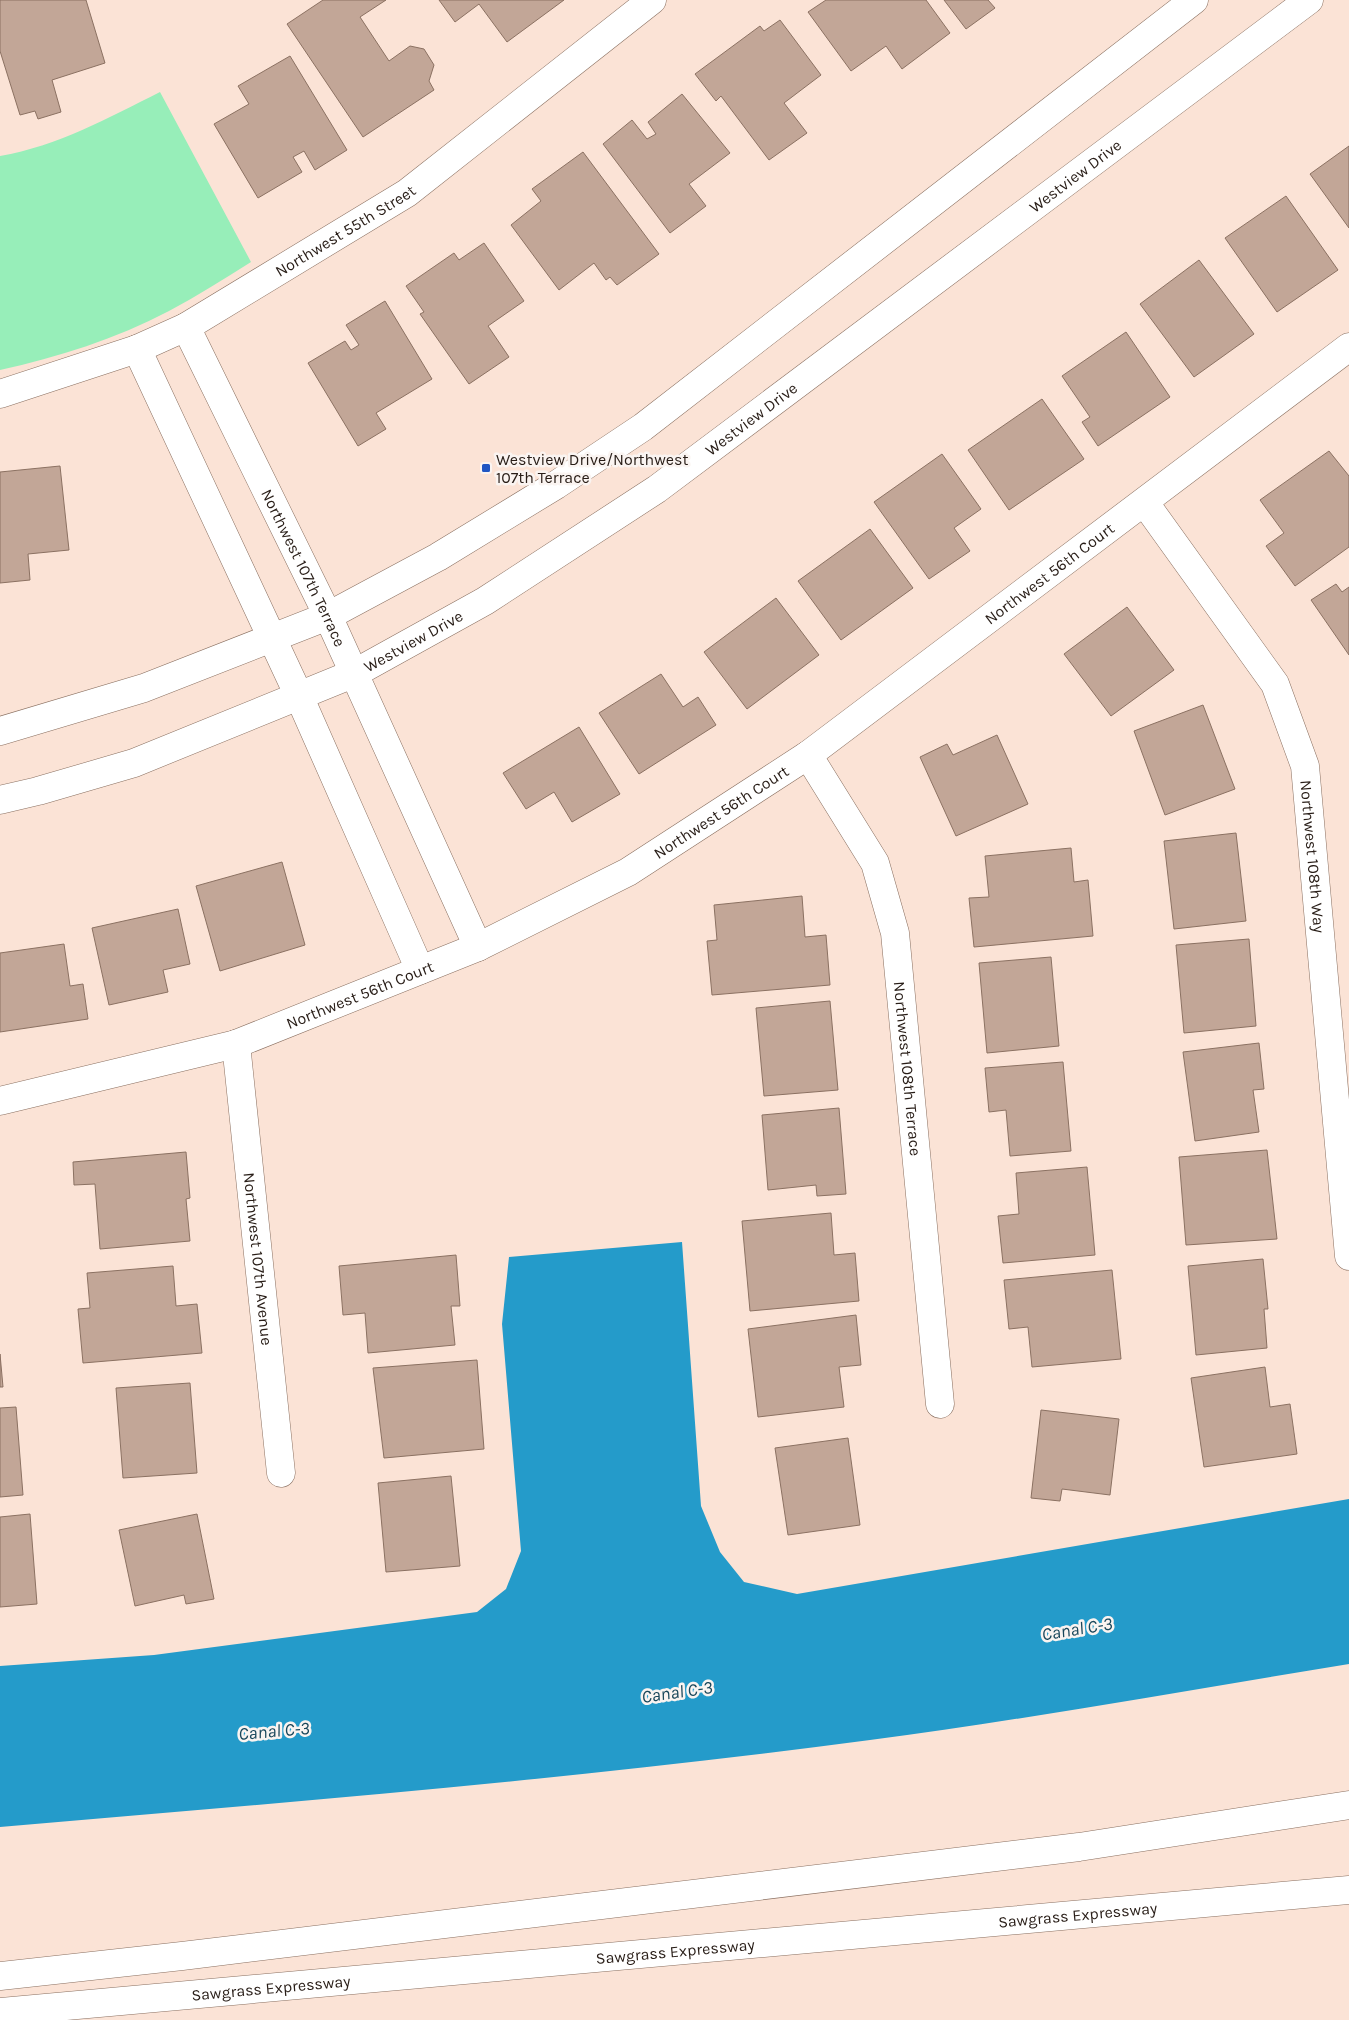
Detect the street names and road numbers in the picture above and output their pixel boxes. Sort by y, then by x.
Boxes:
street label: Westview Drive [1025,135,1125,216]
street label: Northwest 55th Street [271,181,419,280]
street label: Westview Drive [701,378,801,459]
street label: Northwest 107th Terrace [258,486,350,650]
street label: Northwest 56th Court [981,518,1118,628]
street label: Westview Drive [360,606,466,676]
street label: Northwest 56th Court [650,761,792,862]
street label: Northwest 108th Way [1297,779,1329,934]
street label: Northwest 56th Court [283,956,436,1032]
street label: Northwest 108th Terrace [890,980,926,1157]
street label: Northwest 107th Avenue [240,1171,277,1346]
street label: Sawgrass Expressway [997,1898,1159,1931]
street label: Sawgrass Expressway [595,1934,756,1968]
street label: Sawgrass Expressway [191,1971,352,2004]

